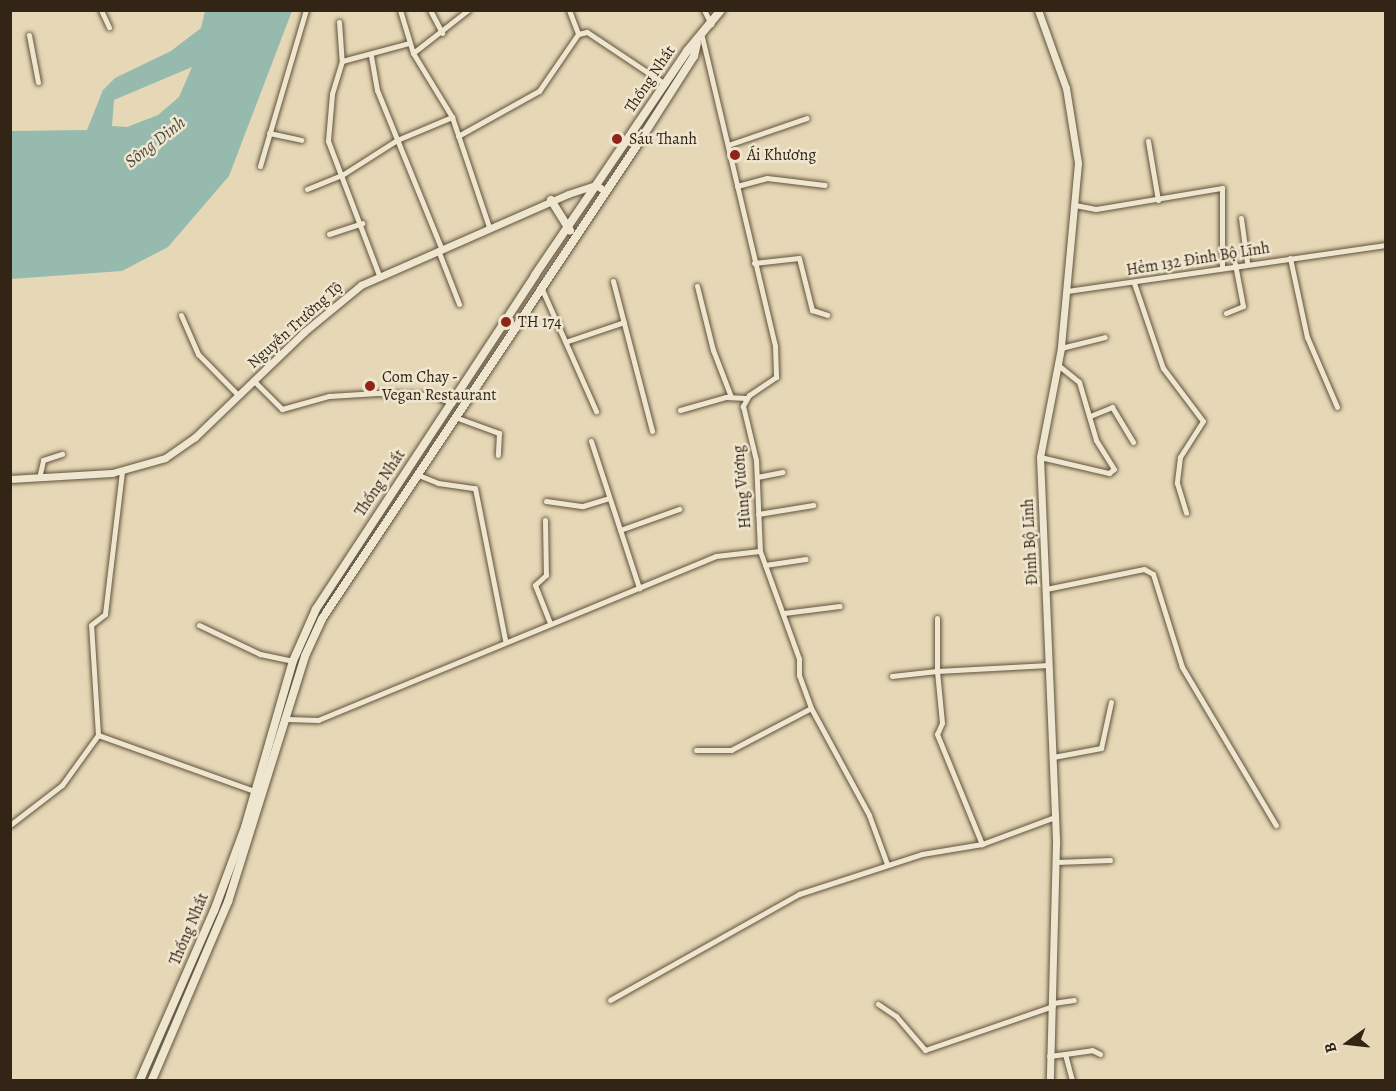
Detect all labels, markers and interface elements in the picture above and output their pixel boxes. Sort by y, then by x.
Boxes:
street label: Thống Nhất [621,42,679,116]
water label: Sông Dinh [120,112,190,172]
place label: Sáu Thanh [629,129,697,149]
marker: Sáu Thanh [610,132,624,146]
place label: Ái Khương [747,145,816,165]
marker: Ái Khương [728,148,742,162]
street label: Hẻm 132 Đinh Bộ Lĩnh [1125,238,1271,280]
street label: Nguyễn Trường Tộ [244,277,346,373]
place label: TH 174 [518,312,561,332]
marker: TH 174 [499,315,513,329]
place label: Com Chay - Vegan Restaurant [382,367,497,405]
marker: Com Chay - Vegan Restaurant [363,379,377,393]
street label: Hùng Vương [729,444,755,530]
street label: Thống Nhất [351,446,409,520]
street label: Đinh Bộ Lĩnh [1018,498,1042,586]
street label: Thống Nhất [165,890,213,968]
north arrow [1318,1013,1378,1073]
text: B [1319,1040,1343,1055]

